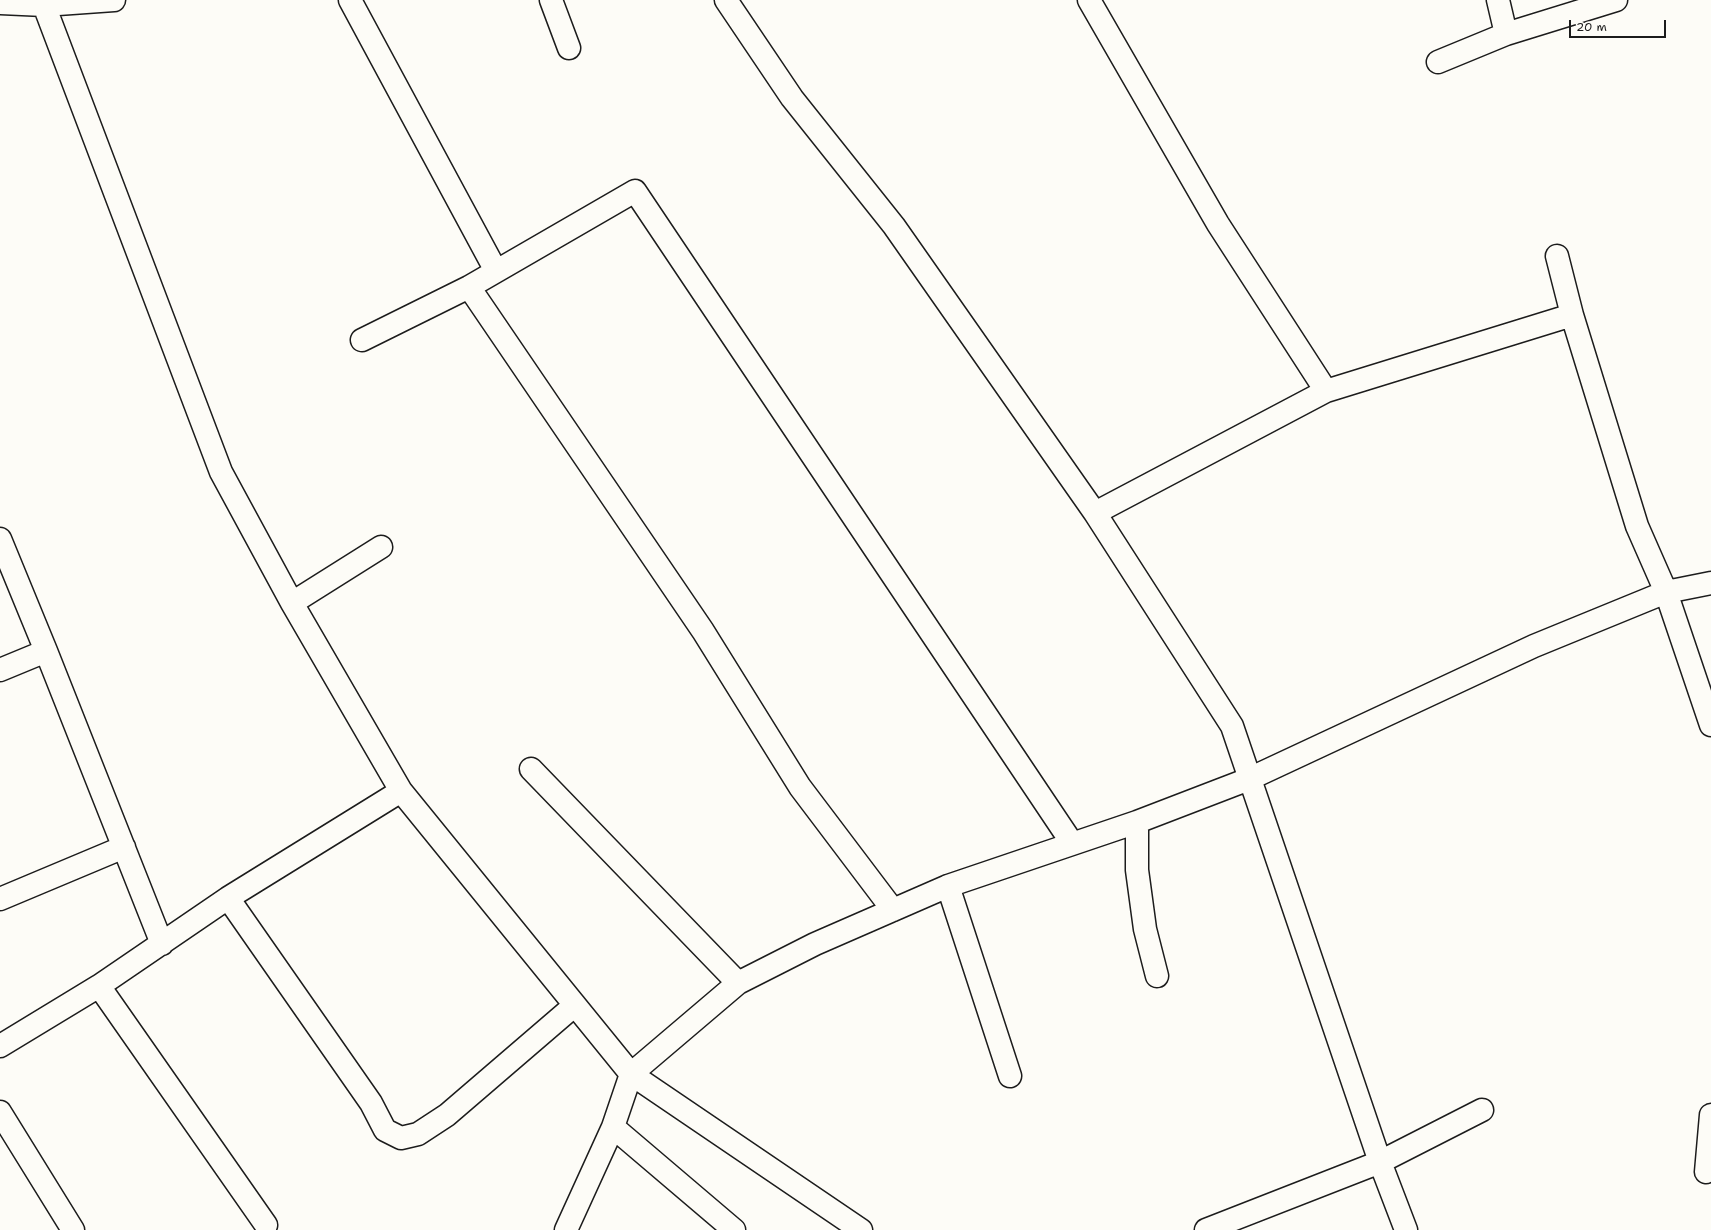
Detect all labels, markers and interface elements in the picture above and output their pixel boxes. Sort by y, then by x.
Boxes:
scale bar [1571,12,1668,38]
text: 20 m [1576,19,1607,35]

